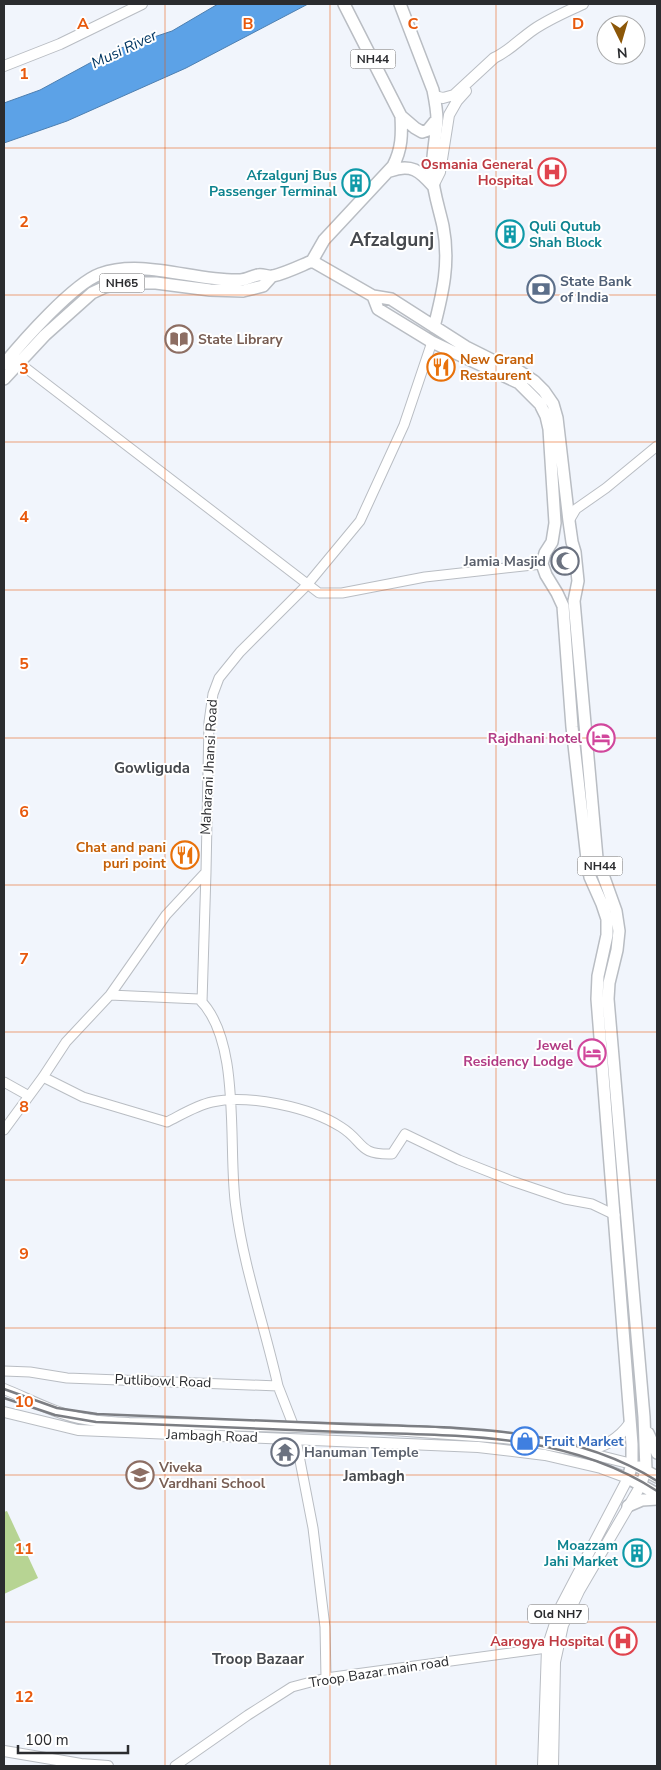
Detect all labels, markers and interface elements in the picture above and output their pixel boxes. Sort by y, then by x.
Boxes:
text: A [77,13,89,35]
text: B [242,13,254,35]
text: C [408,13,419,35]
text: D [572,13,584,35]
north arrow [596,15,646,65]
water label: Musi River [88,25,161,73]
text: N [616,43,628,62]
road number: NH44 [350,50,396,68]
text: 1 [19,63,29,85]
place label: Osmania General Hospital [421,155,534,190]
hospital icon: Osmania General Hospital [537,157,567,187]
place label: Afzalgunj Bus Passenger Terminal [209,166,338,201]
building icon: Afzalgunj Bus Passenger Terminal [341,168,371,198]
text: 2 [19,211,29,233]
place label: Quli Qutub Shah Block [529,217,602,252]
building icon: Quli Qutub Shah Block [495,219,525,249]
district label: Afzalgunj [350,227,434,253]
place label: State Bank of India [560,272,632,307]
road number: NH65 [100,274,144,292]
bank icon: State Bank of India [526,274,556,304]
library icon: State Library [164,324,194,354]
place label: State Library [198,330,283,349]
place label: New Grand Restaurent [460,350,534,385]
restaurant icon: New Grand Restaurent [426,352,456,382]
text: 3 [19,358,29,380]
text: 4 [19,506,29,528]
mosque icon: Jamia Masjid [550,546,580,576]
place label: Jamia Masjid [463,552,546,571]
text: 5 [19,653,29,675]
street label: Maharani Jhansi Road [196,699,222,835]
hotel icon: Rajdhani hotel [586,723,616,753]
place label: Rajdhani hotel [488,729,583,748]
district label: Gowliguda [114,758,190,778]
text: 6 [19,801,29,823]
place label: Chat and pani puri point [76,838,167,873]
restaurant icon: Chat and pani puri point [170,840,200,870]
road number: NH44 [578,856,622,876]
text: 7 [19,948,29,970]
place label: Jewel Residency Lodge [463,1036,574,1071]
hotel icon: Jewel Residency Lodge [577,1038,607,1068]
text: 8 [19,1096,29,1118]
text: 9 [19,1243,29,1265]
street label: Putlibowl Road [114,1370,212,1392]
text: 10 [14,1391,34,1413]
street label: Jambagh Road [165,1425,258,1447]
shop icon: Fruit Market [510,1426,540,1456]
place label: Fruit Market [544,1432,624,1451]
temple icon: Hanuman Temple [270,1437,300,1467]
place label: Hanuman Temple [304,1443,419,1462]
place label: Viveka Vardhani School [158,1458,266,1493]
school or university icon: Viveka Vardhani School [125,1460,155,1490]
district label: Jambagh [342,1466,405,1486]
place label: Moazzam Jahi Market [543,1536,619,1571]
text: 11 [14,1538,34,1560]
building icon: Moazzam Jahi Market [622,1538,652,1568]
road number: Old NH7 [528,1605,588,1624]
hospital icon: Aarogya Hospital [608,1626,638,1656]
place label: Aarogya Hospital [490,1632,605,1651]
district label: Troop Bazaar [212,1649,304,1669]
street label: Troop Bazar main road [308,1652,450,1692]
text: 12 [14,1686,34,1708]
scale bar [18,1722,128,1754]
text: 100 m [25,1730,69,1750]

